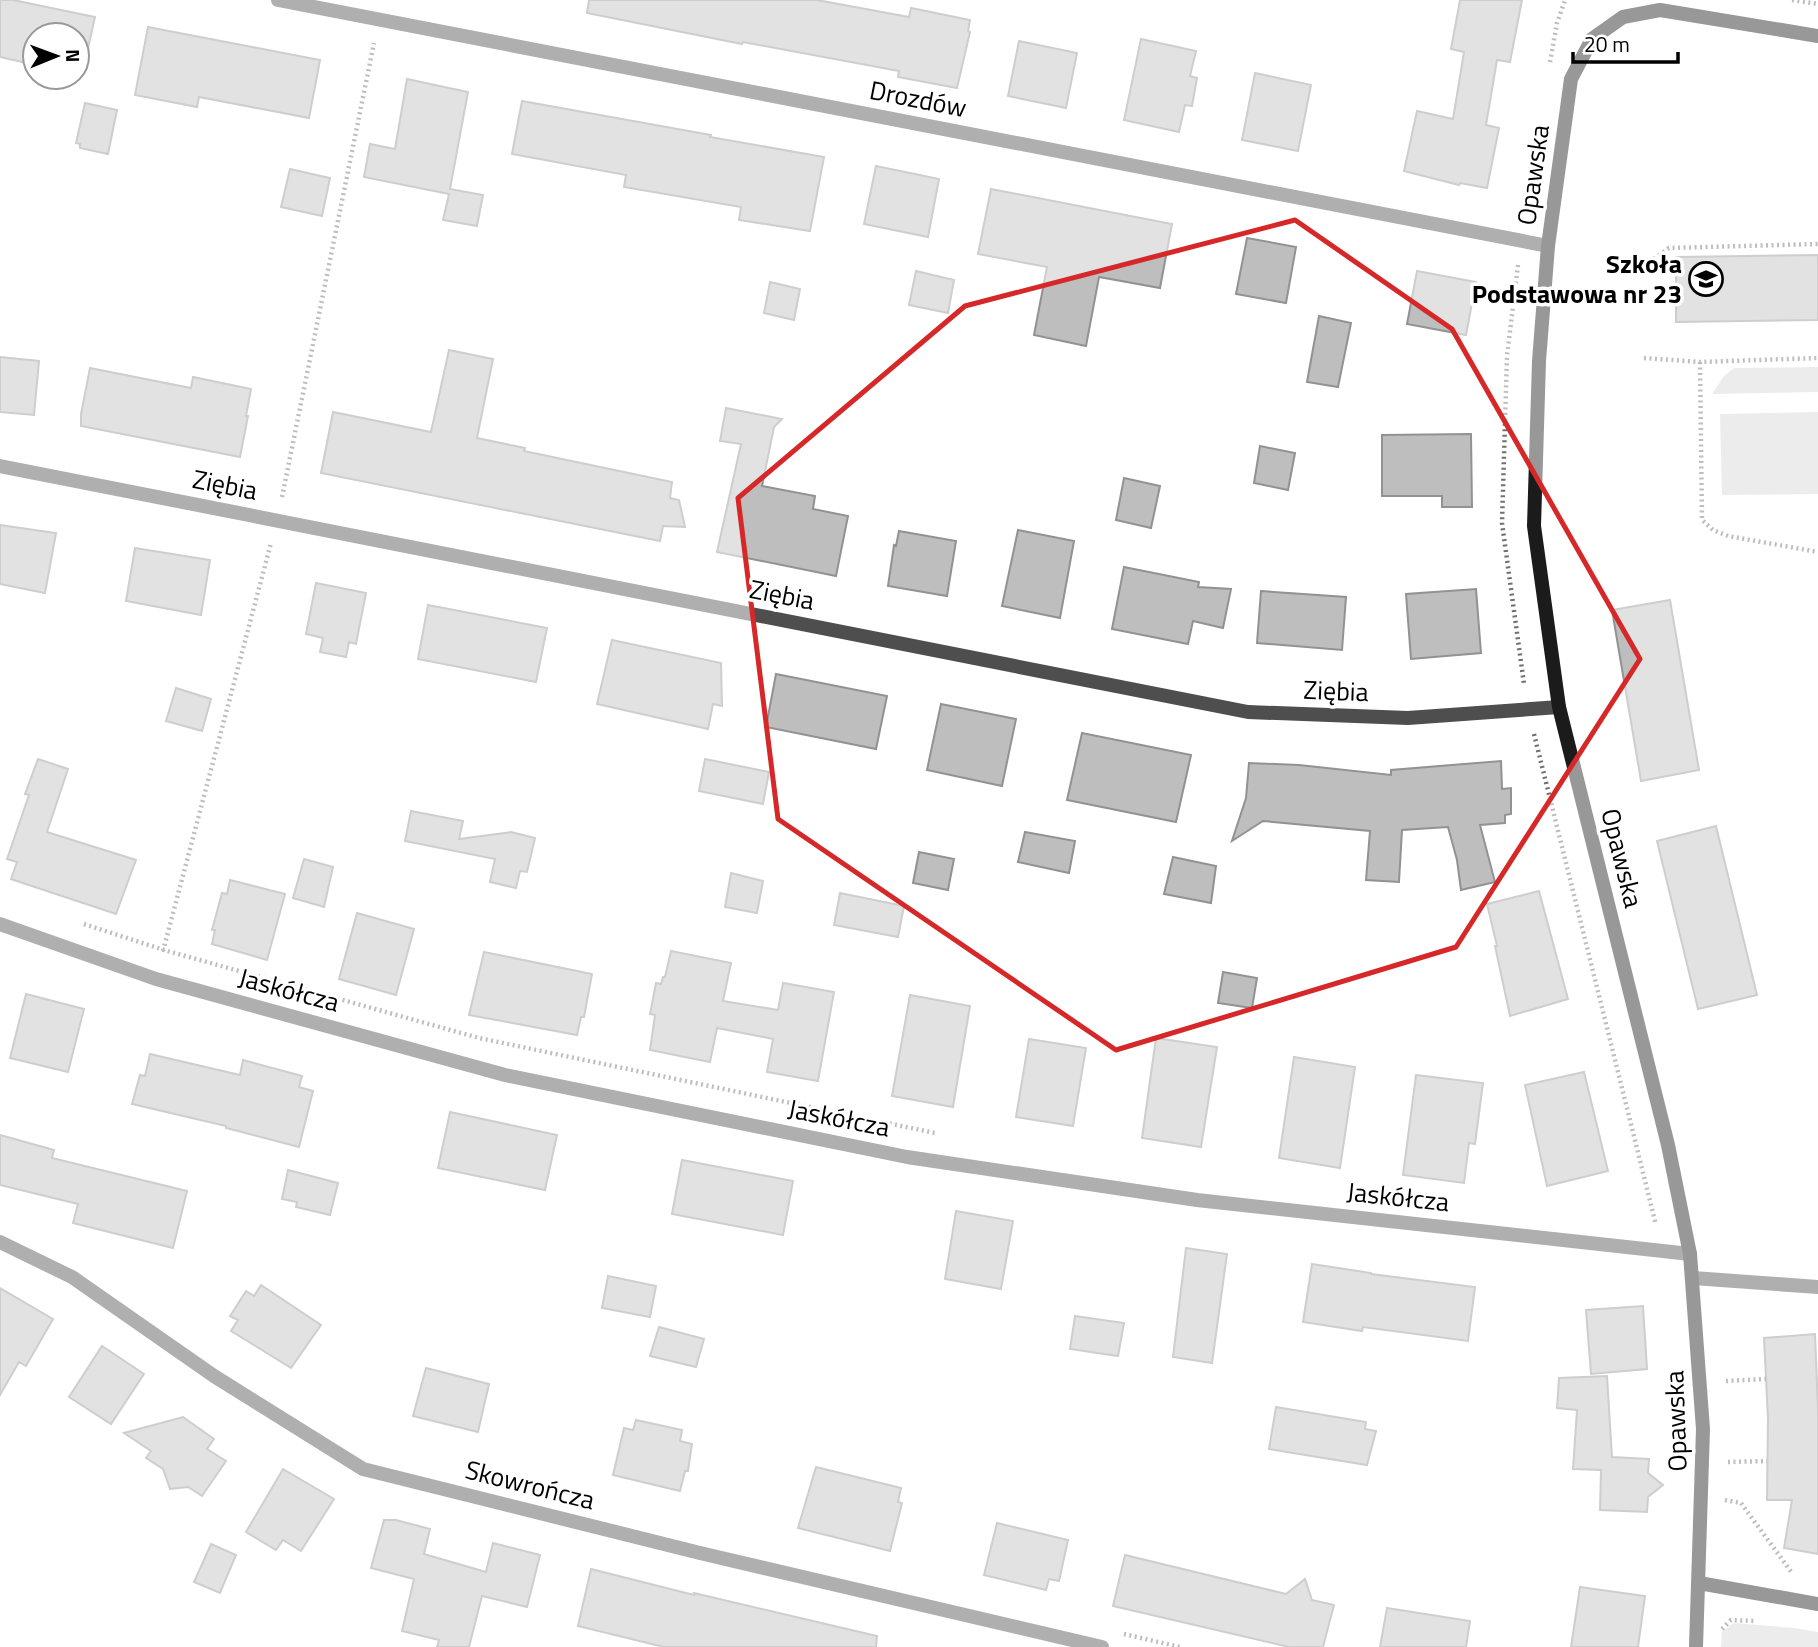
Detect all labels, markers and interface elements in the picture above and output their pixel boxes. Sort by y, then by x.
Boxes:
north arrow [21,21,91,91]
scale bar [1573,21,1678,65]
text: 20 m [1584,28,1630,60]
text: N [59,49,88,63]
street label: Drozdów [866,70,970,127]
street label: Opawska [1506,122,1559,228]
place label: Szkoła Podstawowa nr 23 [1472,244,1682,313]
school or university icon: Szkoła Podstawowa nr 23 [1687,260,1725,298]
street label: Ziębia [189,459,261,510]
street label: Ziębia [746,569,818,620]
street label: Ziębia [1303,670,1369,711]
street label: Opawska [1591,804,1654,912]
street label: Jaskółcza [234,957,344,1022]
street label: Jaskółcza [785,1089,893,1146]
street label: Jaskółcza [1345,1172,1451,1221]
street label: Opawska [1654,1370,1697,1472]
street label: Skowrończa [461,1450,599,1519]

